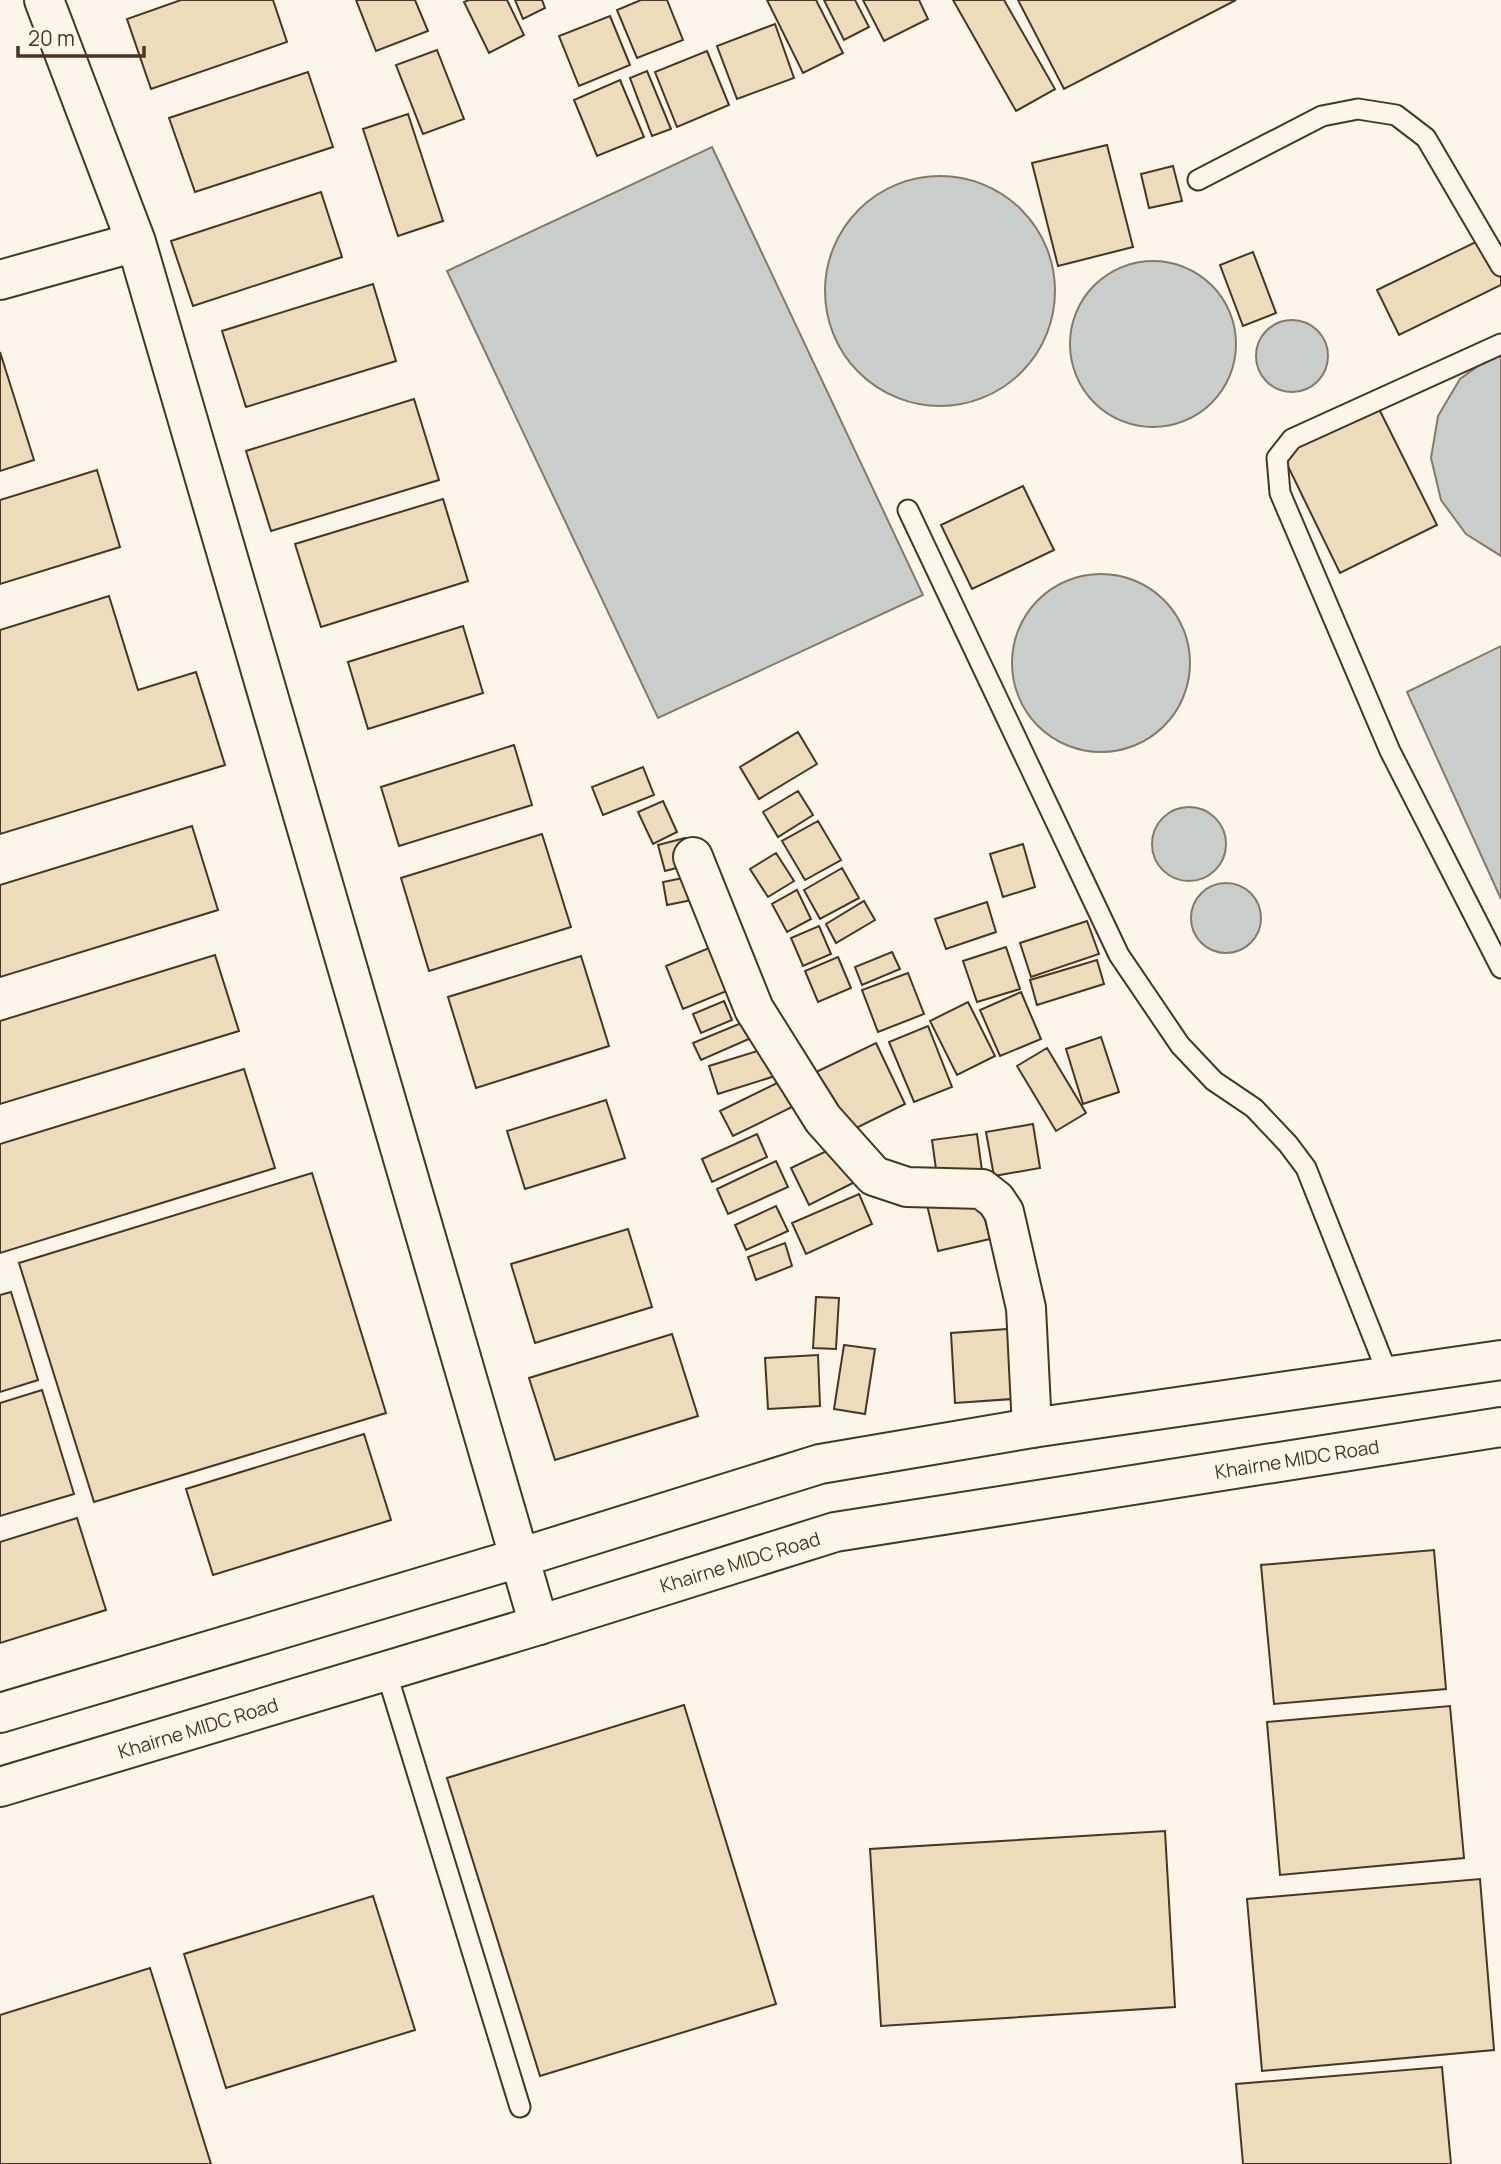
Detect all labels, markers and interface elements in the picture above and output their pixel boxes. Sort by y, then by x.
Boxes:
scale bar [18,14,144,58]
text: 20 m [28,24,75,52]
street label: Khairne MIDC Road [1213,1433,1381,1485]
street label: Khairne MIDC Road [657,1525,823,1599]
street label: Khairne MIDC Road [115,1691,281,1765]

